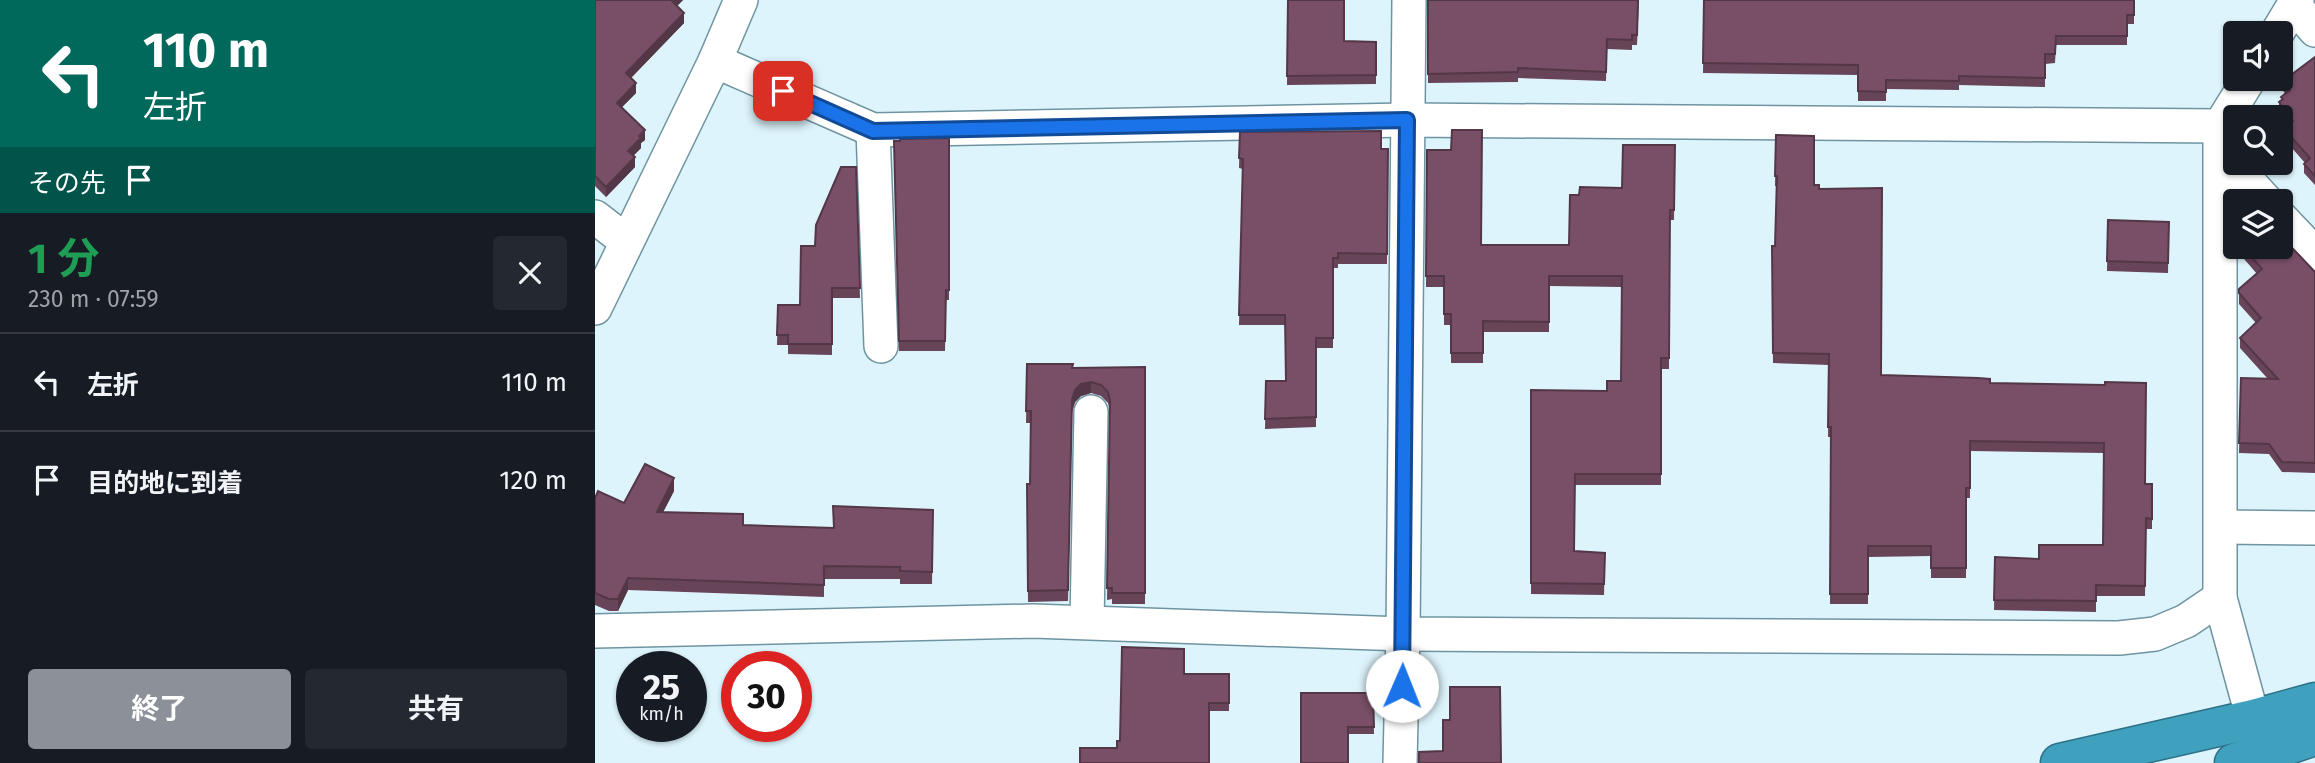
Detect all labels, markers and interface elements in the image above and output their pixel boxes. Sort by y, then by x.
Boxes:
text: 110 m [143,21,269,80]
map controls [2223,21,2293,259]
button: sound [2223,21,2293,91]
icon: left [28,28,119,119]
pin [753,61,813,121]
icon: arrive [764,72,802,110]
text: 左折 [143,88,207,126]
button: search [2223,105,2293,175]
icon: arrive [120,161,158,199]
text: その先 [28,168,106,199]
button: layers [2223,189,2293,259]
text: 1 分 [28,234,99,284]
button: close [493,236,567,310]
text: 230 m · 07:59 [28,285,159,313]
icon: left [28,363,66,401]
text: 110 m [501,367,567,398]
text: 左折 [87,370,139,401]
icon: arrive [28,461,66,499]
text: 120 m [499,465,567,496]
text: 目的地に到着 [87,468,243,499]
position arrow [1365,649,1439,723]
speed limit sign: 30 [721,651,812,742]
text: 25 [643,666,680,708]
button: 終了 [28,669,291,749]
button: 共有 [305,669,567,749]
text: km/h [639,703,684,725]

